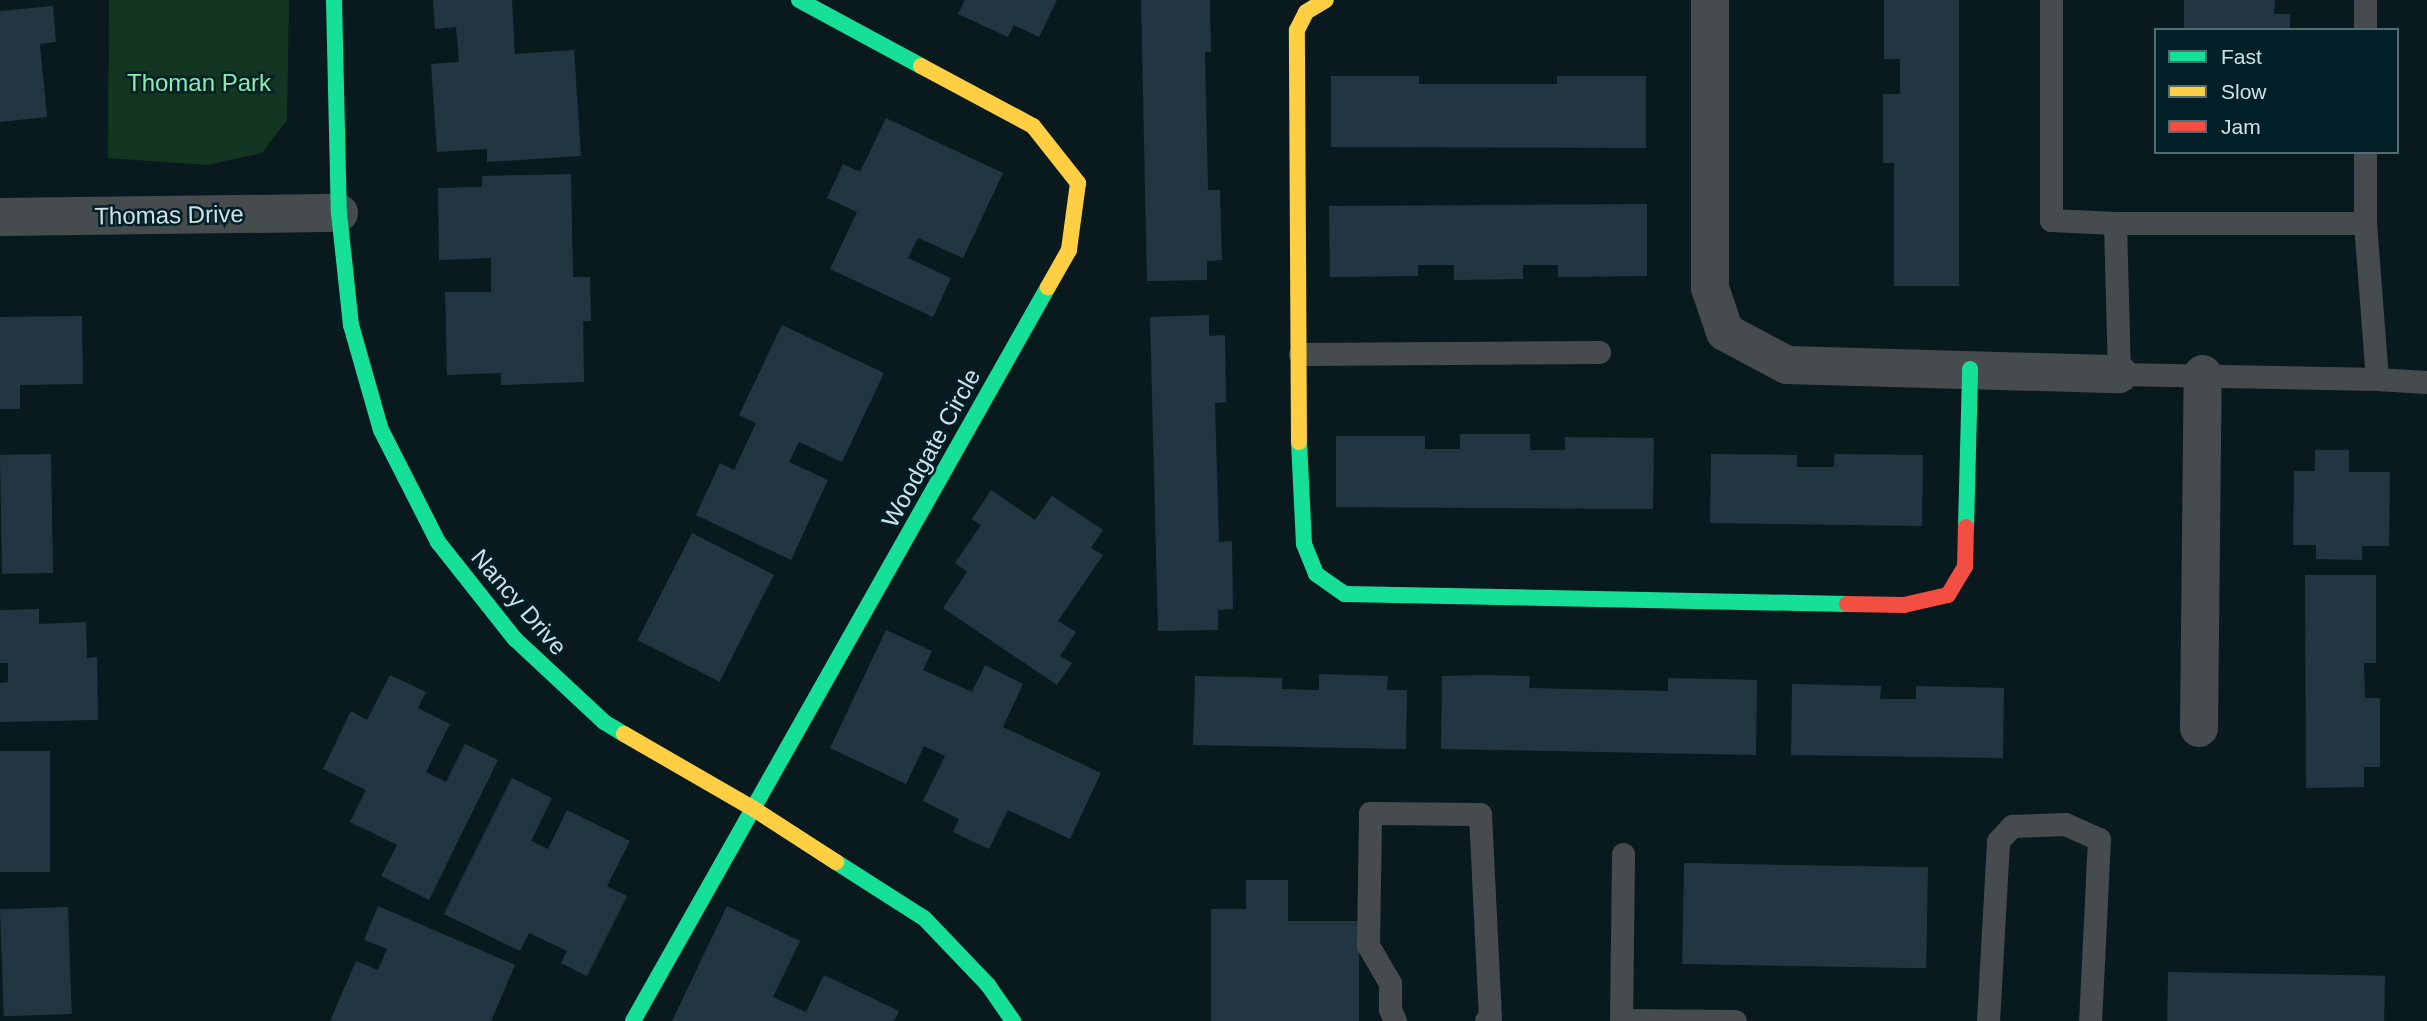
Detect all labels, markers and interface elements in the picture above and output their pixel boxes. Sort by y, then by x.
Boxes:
legend [2154,28,2399,154]
text: Fast [2221,45,2262,68]
park label: Thoman Park [127,69,271,97]
text: Slow [2221,80,2267,103]
text: Jam [2221,115,2261,138]
street label: Thomas Drive [94,199,244,231]
street label: Woodgate Circle [876,364,986,532]
street label: Nancy Drive [465,543,573,661]

